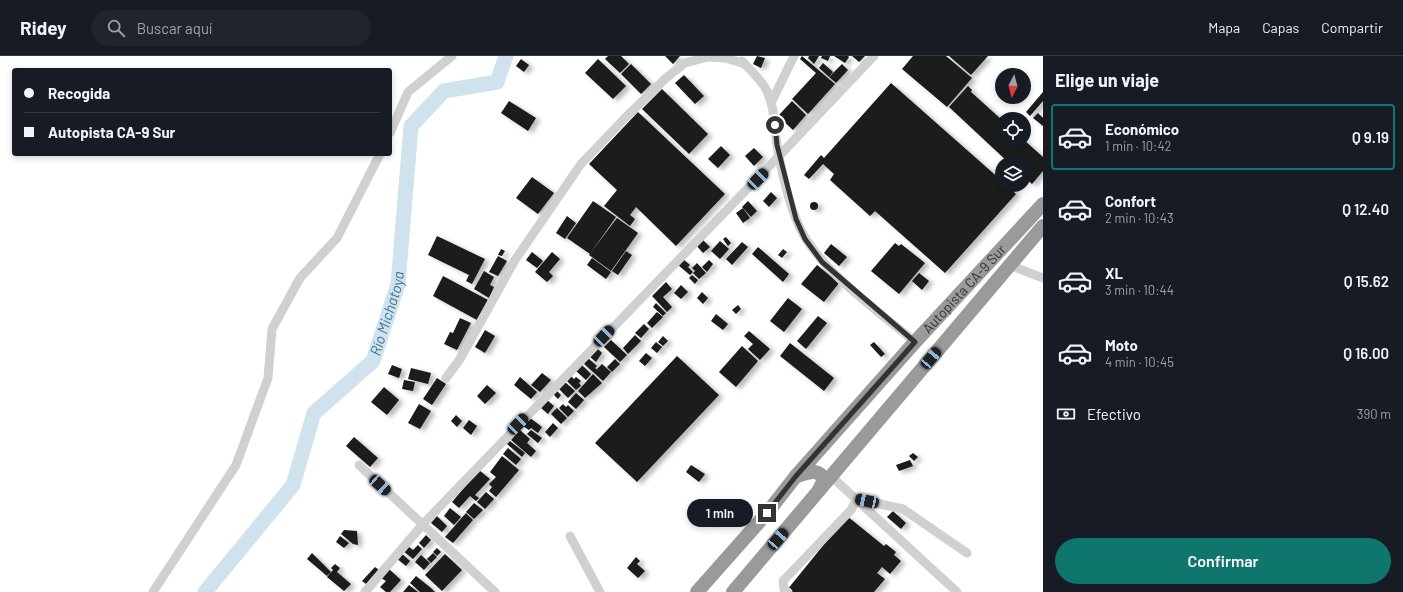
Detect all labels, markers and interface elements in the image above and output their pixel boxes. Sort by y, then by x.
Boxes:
search box [91,10,371,46]
text: Ridey [20,16,67,39]
icon: search [105,17,127,39]
text: Buscar aquí [137,19,212,37]
text: Mapa [1208,19,1240,36]
text: Capas [1262,19,1299,36]
text: Compartir [1321,19,1383,36]
north arrow [995,68,1031,104]
map controls [995,68,1031,192]
text: Elige un viaje [1055,69,1159,91]
text: Recogida [48,84,110,102]
button: locate [995,112,1031,148]
route start [766,116,784,134]
icon: car [1057,119,1093,155]
text: Económico [1105,120,1179,138]
text: Autopista CA-9 Sur [48,123,175,141]
text: Q 9.19 [1352,128,1389,146]
text: 1 min · 10:42 [1105,138,1172,154]
button: layers [995,156,1031,192]
car [745,166,771,192]
icon: car [1057,191,1093,227]
text: Confort [1105,192,1156,210]
text: Q 12.40 [1342,200,1389,218]
text: 2 min · 10:43 [1105,210,1174,226]
street label: Autopista CA-9 Sur [918,241,1009,337]
icon: car [1057,263,1093,299]
text: XL [1105,264,1123,282]
water label: Río Michatoya [365,271,407,358]
text: Q 15.62 [1344,272,1389,290]
text: 3 min · 10:44 [1105,282,1174,298]
car [591,323,617,349]
icon: car [1057,335,1093,371]
text: Moto [1105,336,1138,354]
text: Q 16.00 [1343,344,1389,362]
car [919,345,943,371]
text: 4 min · 10:45 [1105,354,1174,370]
icon: cash [1055,403,1077,425]
text: Efectivo [1087,405,1141,423]
text: 390 m [1357,406,1391,422]
car [505,411,531,437]
car [367,473,393,497]
car [854,493,880,509]
callout: 1 min [687,499,753,527]
route end [758,504,776,522]
text: 1 min [706,505,734,521]
car [766,526,790,552]
button: Confirmar [1055,538,1391,584]

